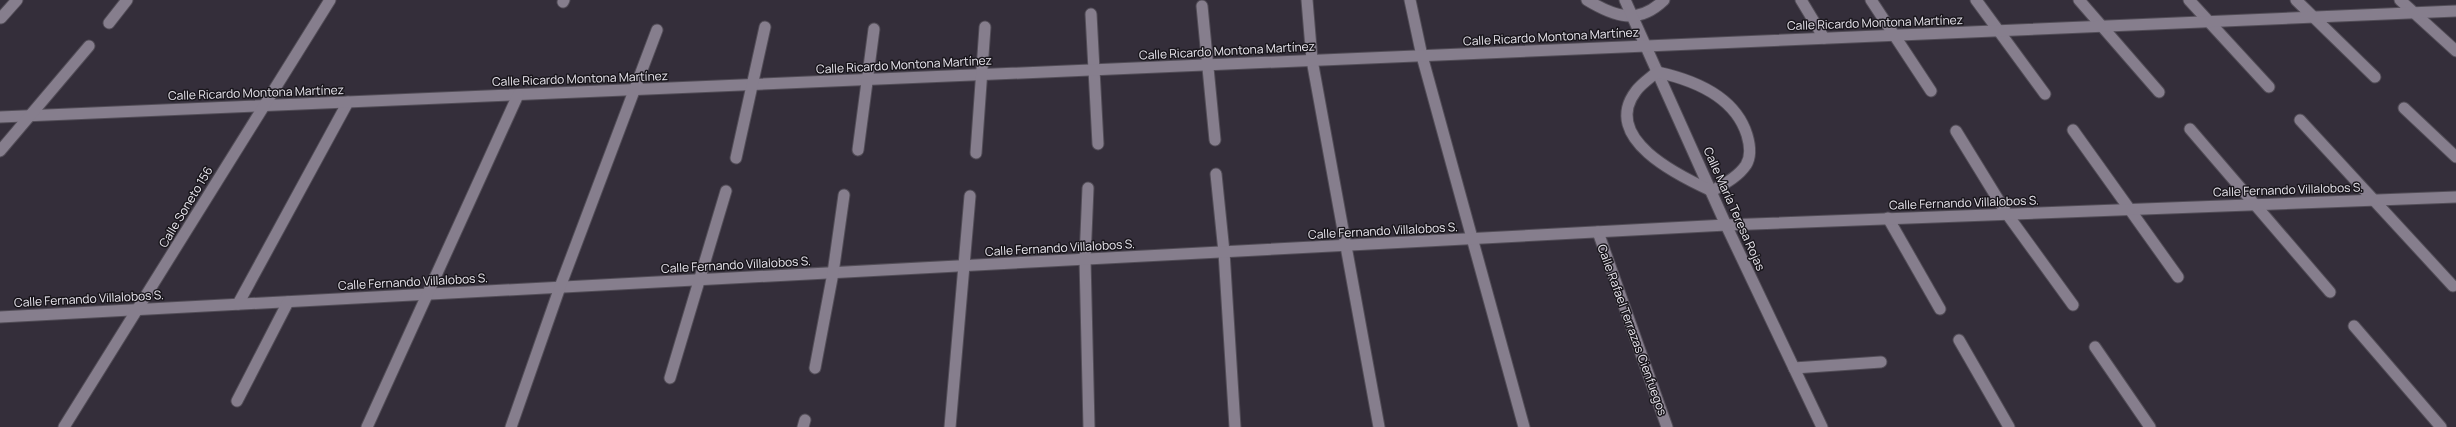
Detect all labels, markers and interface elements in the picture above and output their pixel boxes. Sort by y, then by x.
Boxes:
street label: Calle Ricardo Montona Martínez [1787,11,1963,34]
street label: Calle Ricardo Montona Martínez [1463,23,1639,50]
street label: Calle Ricardo Montona Martínez [1139,37,1315,64]
street label: Calle Ricardo Montona Martínez [816,51,992,78]
street label: Calle Ricardo Montona Martínez [492,67,668,90]
street label: Calle Ricardo Montona Martínez [168,81,344,104]
street label: Calle María Teresa Rojas [1700,144,1769,273]
street label: Calle Soneto 156 [155,163,217,251]
street label: Calle Fernando Villalobos S. [2213,178,2363,201]
street label: Calle Fernando Villalobos S. [1889,191,2039,214]
street label: Calle Fernando Villalobos S. [1308,218,1458,243]
street label: Calle Fernando Villalobos S. [985,235,1135,260]
street label: Calle Rafael Terrazas Cienfuegos [1593,242,1671,418]
street label: Calle Fernando Villalobos S. [661,252,811,277]
street label: Calle Fernando Villalobos S. [338,269,488,294]
street label: Calle Fernando Villalobos S. [14,286,164,311]

